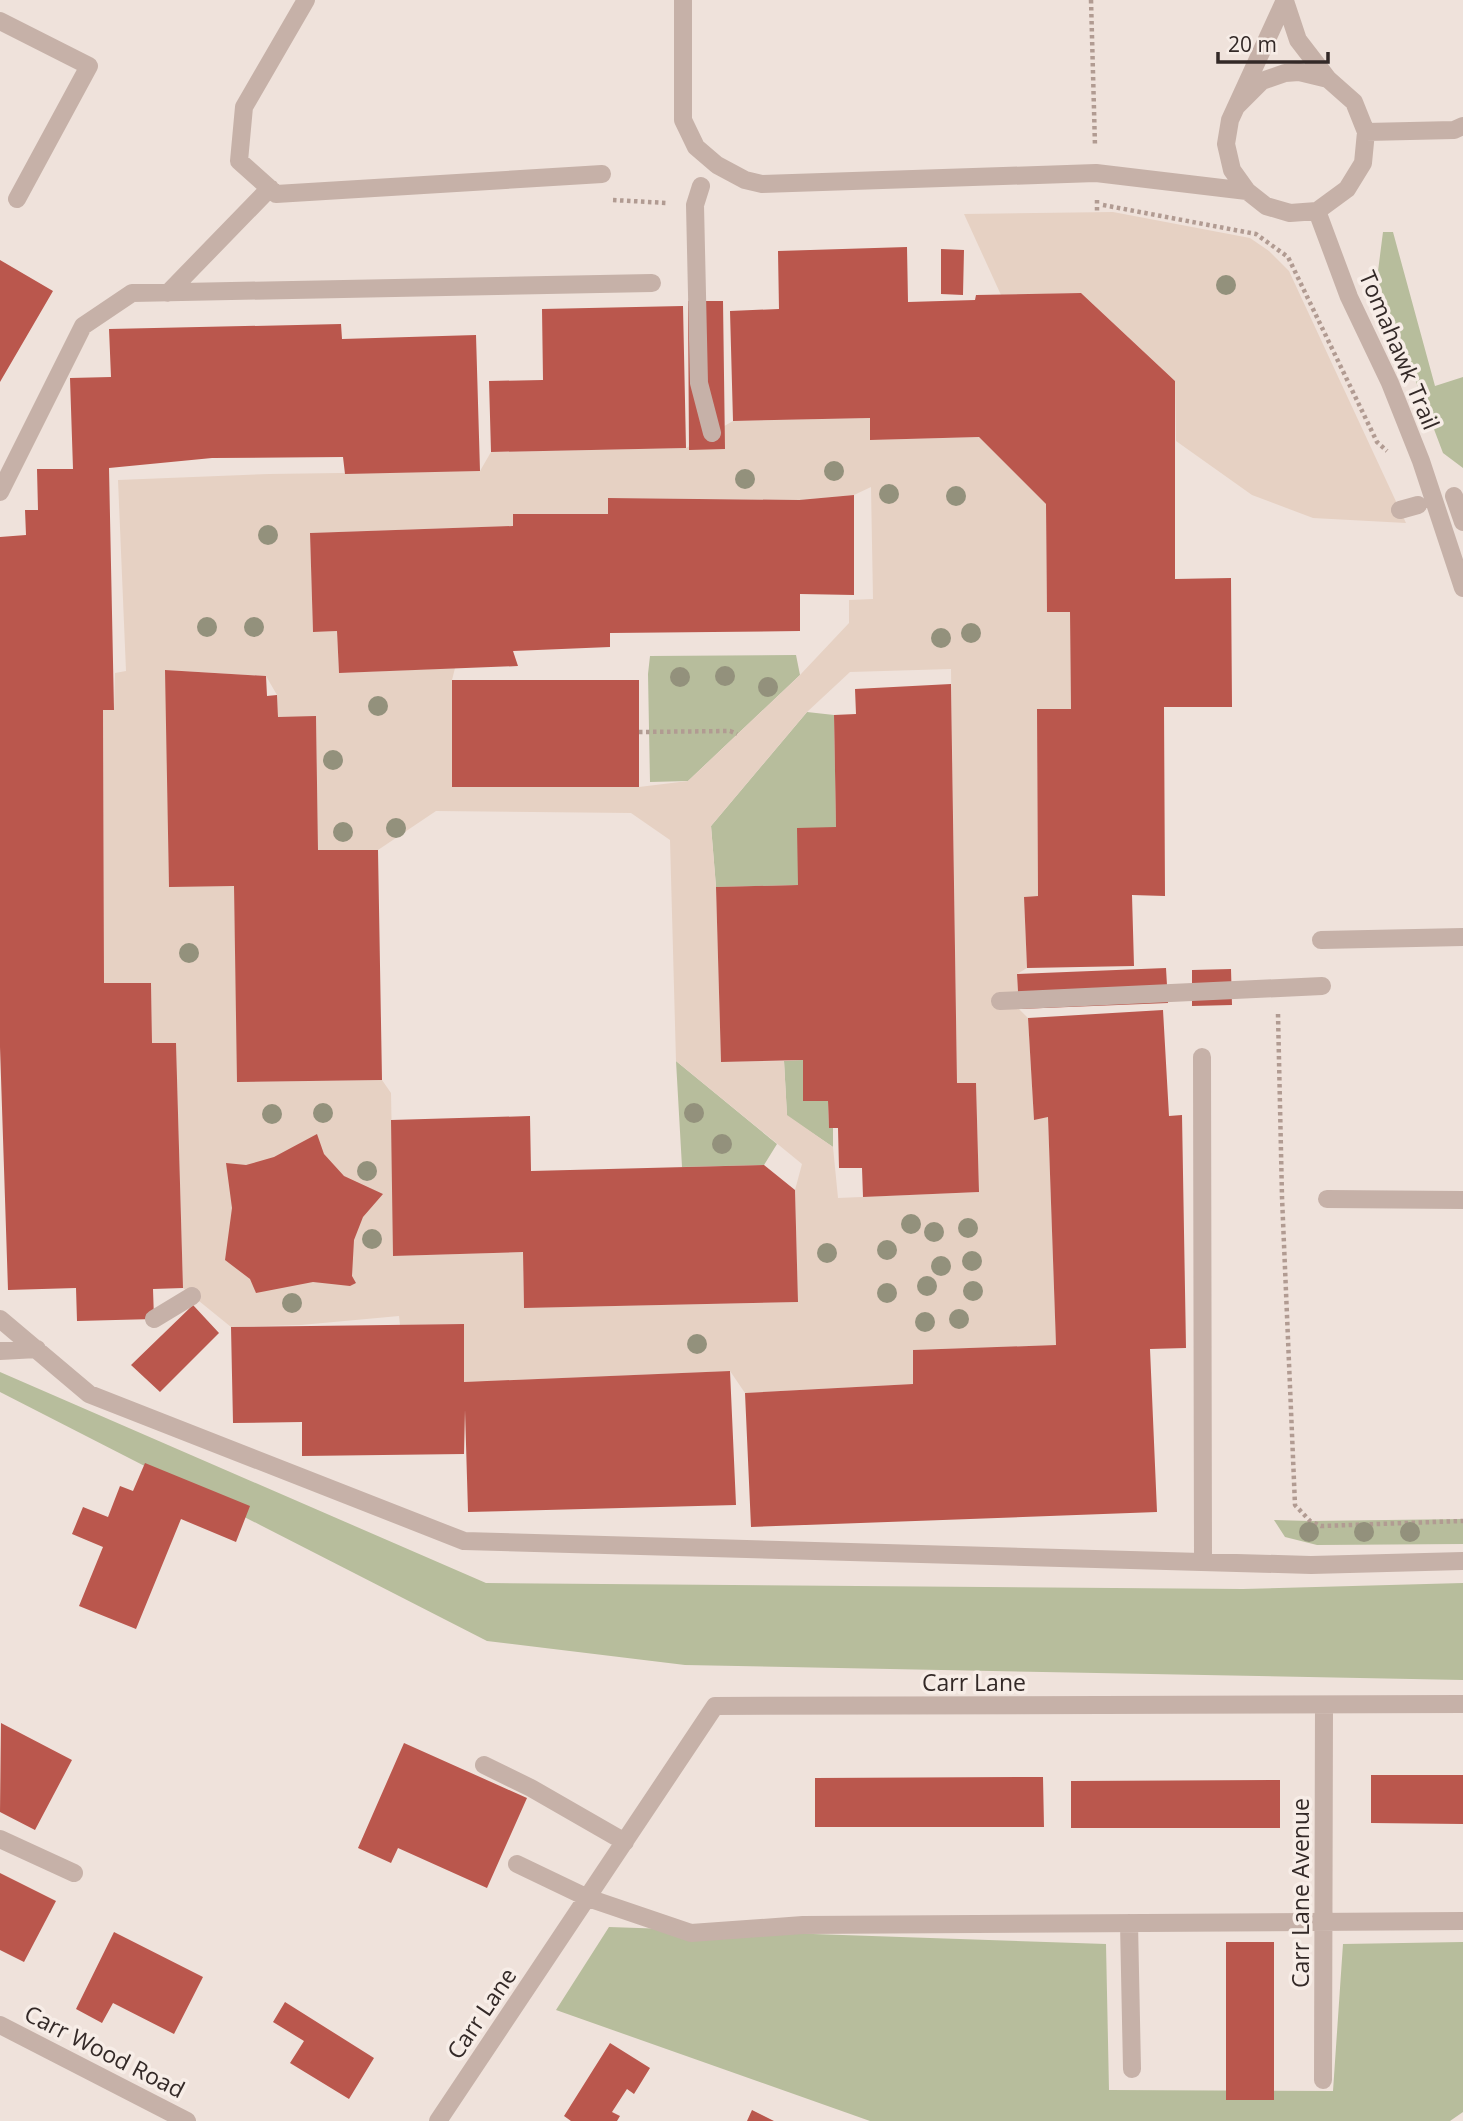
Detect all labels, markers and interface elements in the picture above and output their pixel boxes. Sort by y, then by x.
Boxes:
scale bar [1218,21,1328,65]
text: 20 m [1228,30,1277,58]
street label: Tomahawk Trail [1352,266,1448,434]
street label: Carr Lane [922,1666,1026,1698]
street label: Carr Lane Avenue [1284,1798,1316,1988]
street label: Carr Lane [439,1961,523,2065]
street label: Carr Wood Road [19,1997,191,2105]

